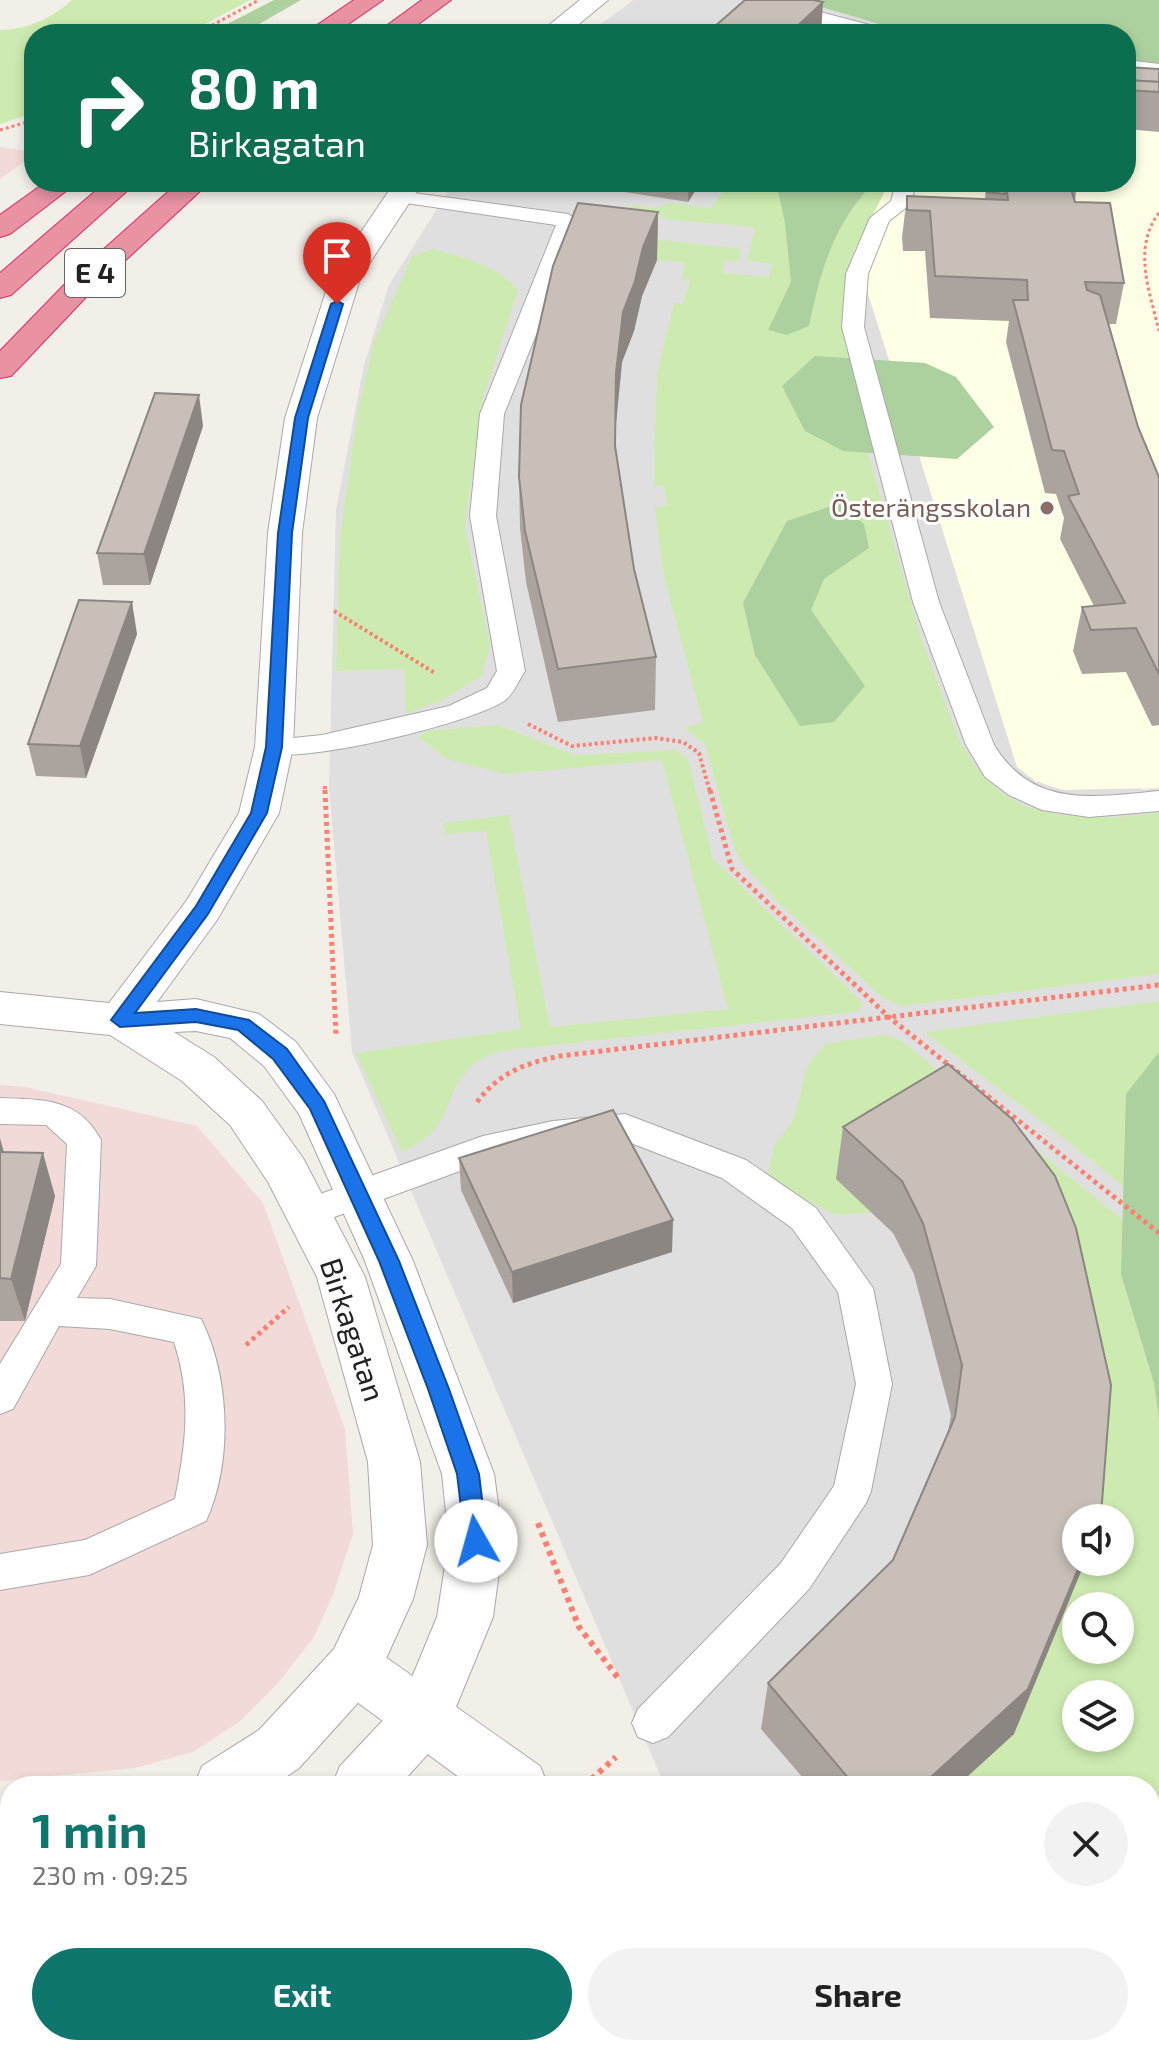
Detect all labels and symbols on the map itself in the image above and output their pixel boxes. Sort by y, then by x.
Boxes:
pin [303,222,371,304]
road number: E 4 [65,249,125,297]
place label: Österängsskolan [831,491,1031,522]
marker: Österängsskolan [1038,499,1056,517]
street label: Birkagatan [314,1253,394,1405]
position arrow [434,1499,518,1583]

